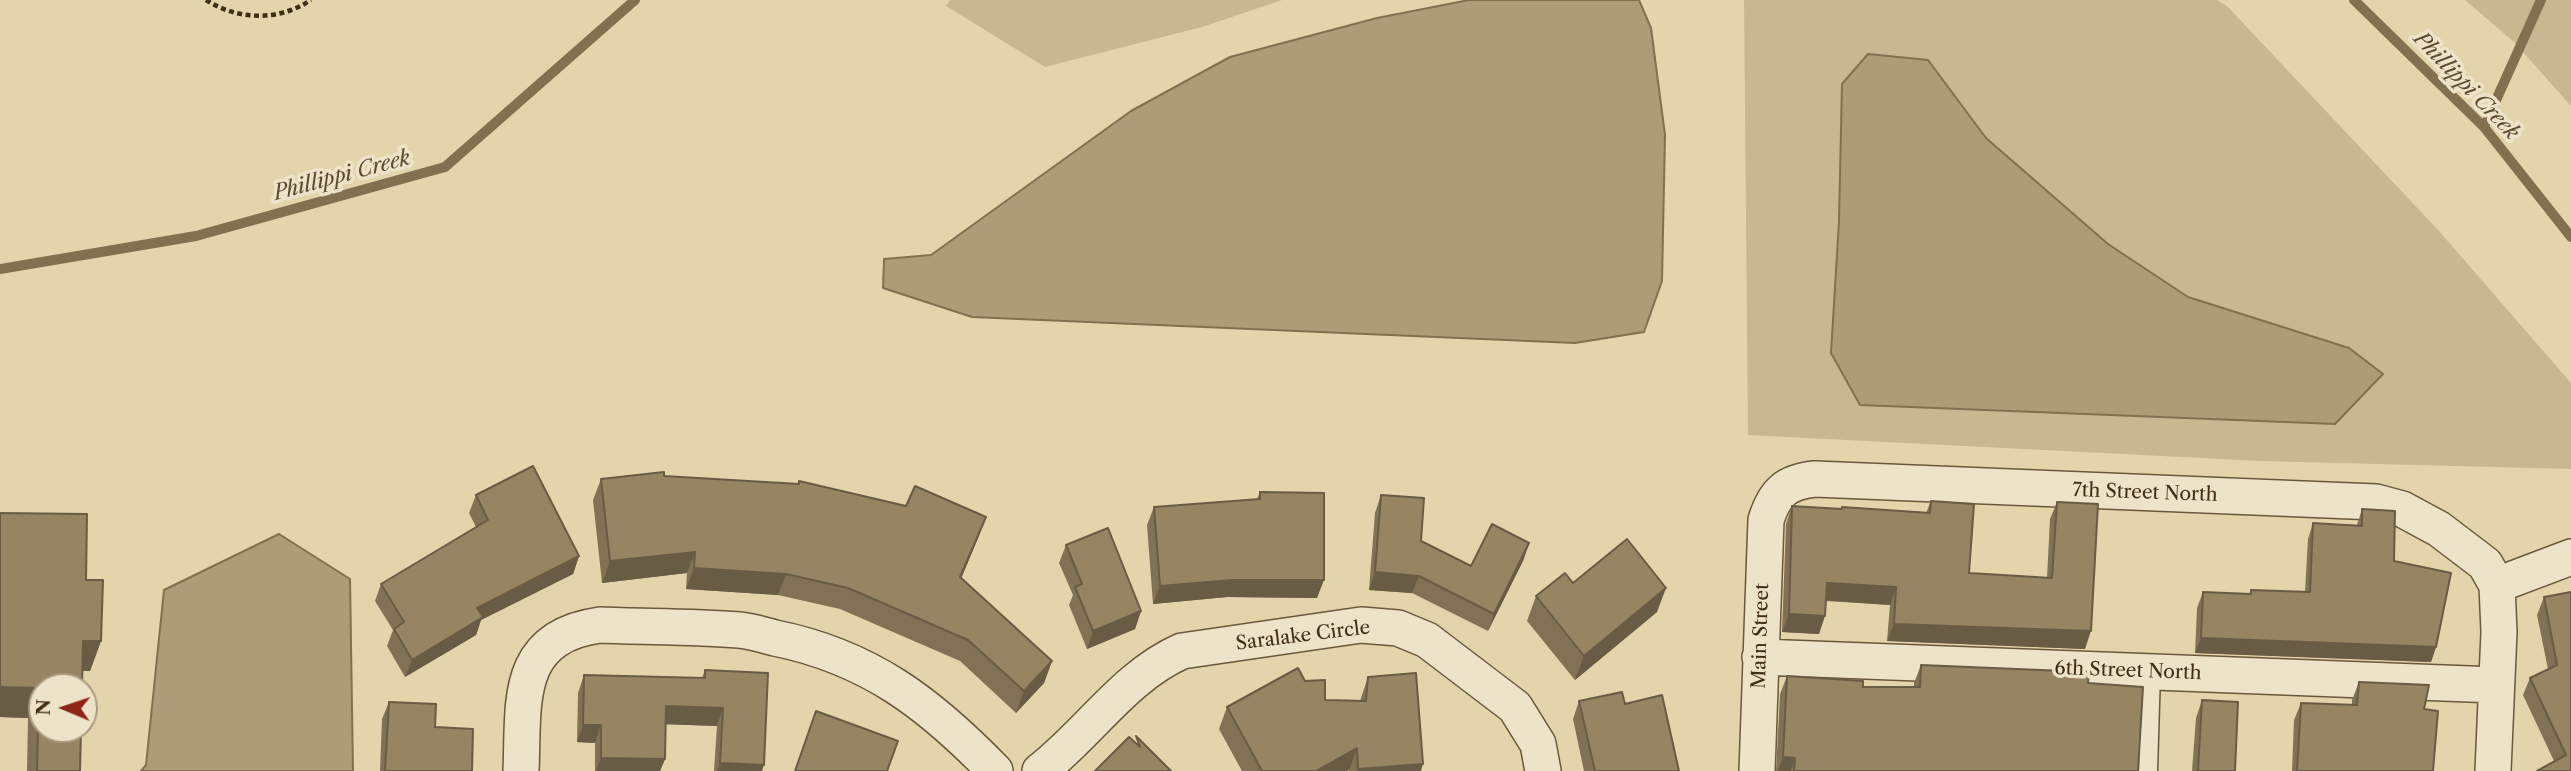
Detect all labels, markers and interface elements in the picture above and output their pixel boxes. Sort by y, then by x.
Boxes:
water label: Phillippi Creek [2408,27,2524,145]
water label: Phillippi Creek [271,146,413,206]
street label: 7th Street North [2072,479,2218,507]
street label: Main Street [1748,583,1774,689]
street label: Saralake Circle [1234,616,1372,656]
street label: 6th Street North [2054,657,2202,685]
north arrow [28,673,98,743]
text: N [32,699,55,716]

